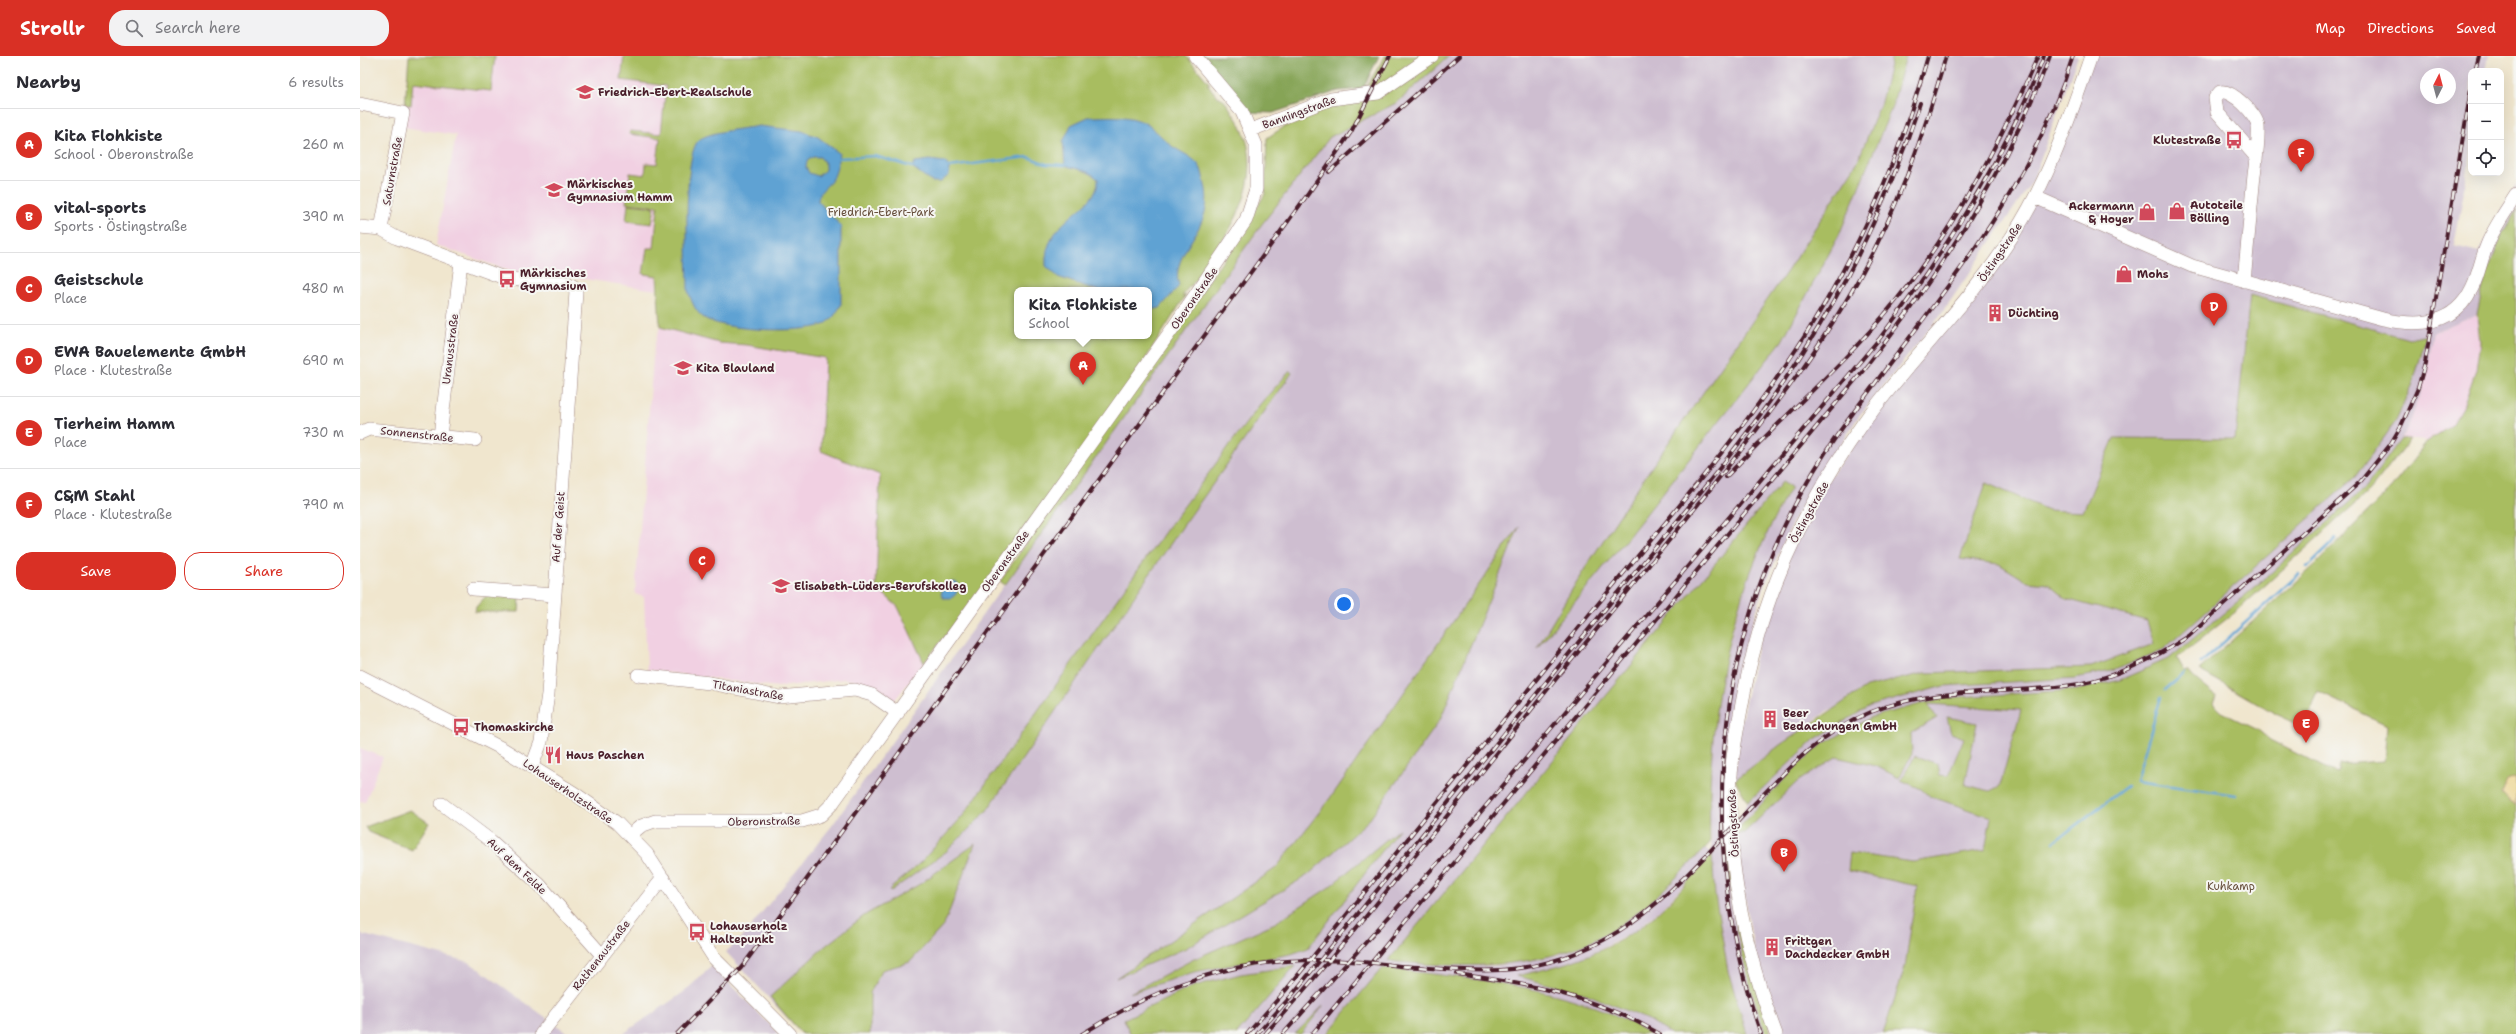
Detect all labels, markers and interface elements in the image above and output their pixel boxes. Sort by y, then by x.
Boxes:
search box [109,10,389,46]
text: Strollr [20,16,85,41]
icon: search [123,17,145,39]
text: Search here [155,18,241,38]
text: Map [2316,19,2346,37]
text: Directions [2368,19,2434,37]
text: Saved [2456,19,2496,37]
north arrow [2420,68,2456,104]
map controls [2468,68,2504,176]
button: + [2468,68,2504,104]
text: Nearby [16,71,81,93]
text: 6 results [288,74,344,91]
school or university icon: Friedrich-Ebert-Realschule [575,82,595,102]
place label: Friedrich-Ebert-Realschule [598,85,752,100]
street label: Banningstraße [1260,92,1338,133]
button: − [2468,104,2504,140]
text: Kita Flohkiste [54,126,163,146]
bus stop icon: Klutestraße [2224,130,2244,150]
place label: Klutestraße [2153,133,2221,148]
street label: Saturnstraße [379,135,406,207]
text: A [24,136,34,153]
text: 260 m [302,136,344,153]
pin: F [2288,139,2314,172]
button: locate [2468,140,2504,176]
text: School · Oberonstraße [54,146,194,163]
place label: Märkisches Gymnasium Hamm [567,177,673,205]
school or university icon: Märkisches Gymnasium Hamm [544,180,564,200]
text: vital-sports [54,198,146,218]
place label: Autoteile Bölling [2190,198,2243,226]
place label: Ackermann & Hoyer [2068,199,2135,227]
shop icon: Autoteile Bölling [2167,201,2187,221]
shop icon: Ackermann & Hoyer [2137,202,2157,222]
park label: Friedrich-Ebert-Park [828,205,934,220]
text: B [25,208,33,225]
text: 390 m [302,208,344,225]
text: Sports · Östingstraße [54,218,187,235]
street label: Östingstraße [1975,220,2026,285]
street label: Oberonstraße [1167,264,1222,333]
shop icon: Mohs [2114,264,2134,284]
place label: Märkisches Gymnasium [520,266,586,294]
place label: Mohs [2137,267,2169,282]
bus stop icon: Märkisches Gymnasium [497,269,517,289]
text: Geistschule [54,270,144,290]
text: C [25,280,33,297]
text: 480 m [302,280,344,297]
popup [1014,287,1152,339]
text: Place [54,290,87,307]
pin: D [2201,293,2227,326]
text: Kita Flohkiste [1029,295,1137,315]
building icon: Düchting [1985,303,2005,323]
place label: Düchting [2008,306,2059,321]
street label: Uranusstraße [439,313,462,385]
text: School [1029,315,1069,332]
text: EWA Bauelemente GmbH [54,342,246,362]
text: D [24,352,34,369]
text: 690 m [302,352,344,369]
pin: A [1070,352,1096,385]
school or university icon: Kita Blauland [673,358,693,378]
place label: Kita Blauland [696,361,775,376]
text: Place · Klutestraße [54,362,172,379]
text: Tierheim Hamm [54,414,175,434]
street label: Sonnenstraße [380,423,454,446]
text: E [25,424,33,441]
text: 730 m [302,424,344,441]
text: Place [54,434,87,451]
street label: Östingstraße [1786,479,1833,546]
text: C&M Stahl [54,486,135,506]
street label: Auf der Geist [549,491,568,563]
text: F [25,496,33,513]
text: 790 m [302,496,344,513]
text: Place · Klutestraße [54,506,172,523]
street label: Oberonstraße [978,527,1033,595]
pin: C [689,547,715,580]
button: Save [16,552,176,590]
button: Share [184,552,344,590]
school or university icon: Elisabeth-Lüders-Berufskolleg [771,576,791,596]
place label: Elisabeth-Lüders-Berufskolleg [794,579,966,594]
your location [1334,594,1354,614]
street label: Titaniastraße [711,677,785,704]
place label: Beer Bedachungen GmbH [1783,706,1897,734]
building icon: Beer Bedachungen GmbH [1760,709,1780,729]
pin: E [2293,710,2319,743]
bus stop icon: Thomaskirche [451,717,471,737]
place label: Thomaskirche [474,720,554,735]
restaurant icon: Haus Paschen [543,745,563,765]
place label: Haus Paschen [566,748,645,763]
street label: Lohauserholzstraße [520,756,616,827]
street label: Östingstraße [1724,788,1743,858]
street label: Oberonstraße [727,813,801,830]
street label: Auf dem Felde [484,835,550,898]
pin: B [1771,839,1797,872]
park label: Kuhkamp [2207,879,2255,894]
street label: Rathenaustraße [569,917,634,994]
place label: Lohauserholz Haltepunkt [710,919,788,947]
bus stop icon: Lohauserholz Haltepunkt [687,922,707,942]
place label: Frittgen Dachdecker GmbH [1785,934,1890,962]
building icon: Frittgen Dachdecker GmbH [1762,937,1782,957]

